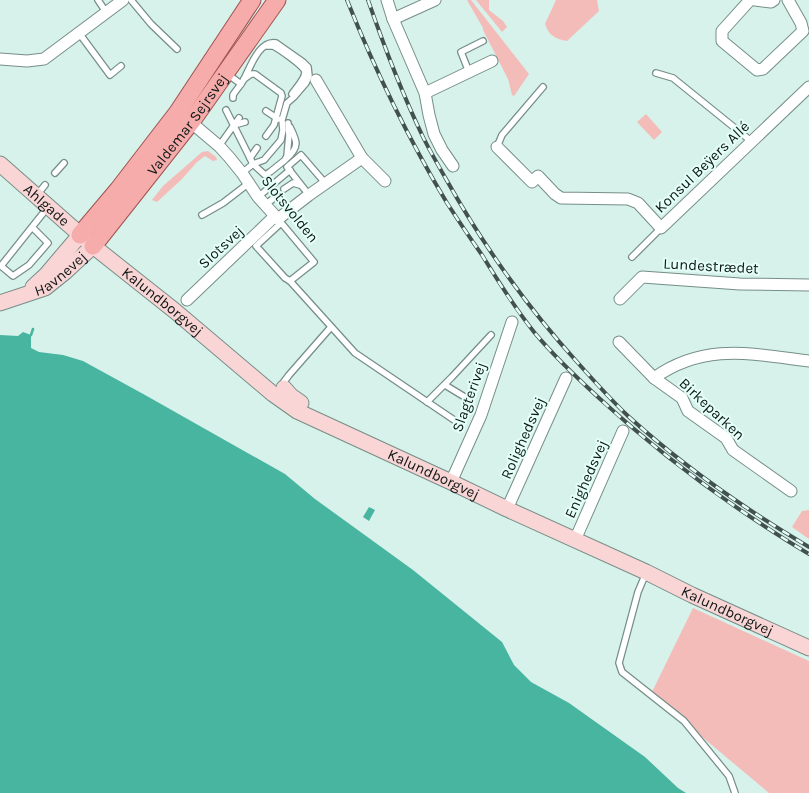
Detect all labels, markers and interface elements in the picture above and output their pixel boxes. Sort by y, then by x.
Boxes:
street label: Valdemar Sejrsvej [143,70,231,179]
street label: Konsul Beÿers Allé [651,117,753,217]
street label: Slotsvolden [258,172,322,246]
street label: Ahlgade [20,180,73,230]
street label: Slotsvej [195,222,247,272]
street label: Havnevej [32,248,90,300]
street label: Lundestrædet [663,255,760,278]
street label: Kalundborgvej [118,263,207,340]
street label: Slagterivej [448,360,490,434]
street label: Birkeparken [675,374,749,444]
street label: Rolighedsvej [497,394,549,482]
street label: Enighedsvej [561,437,611,521]
street label: Kalundborgvej [385,445,483,503]
street label: Kalundborgvej [678,582,776,640]

